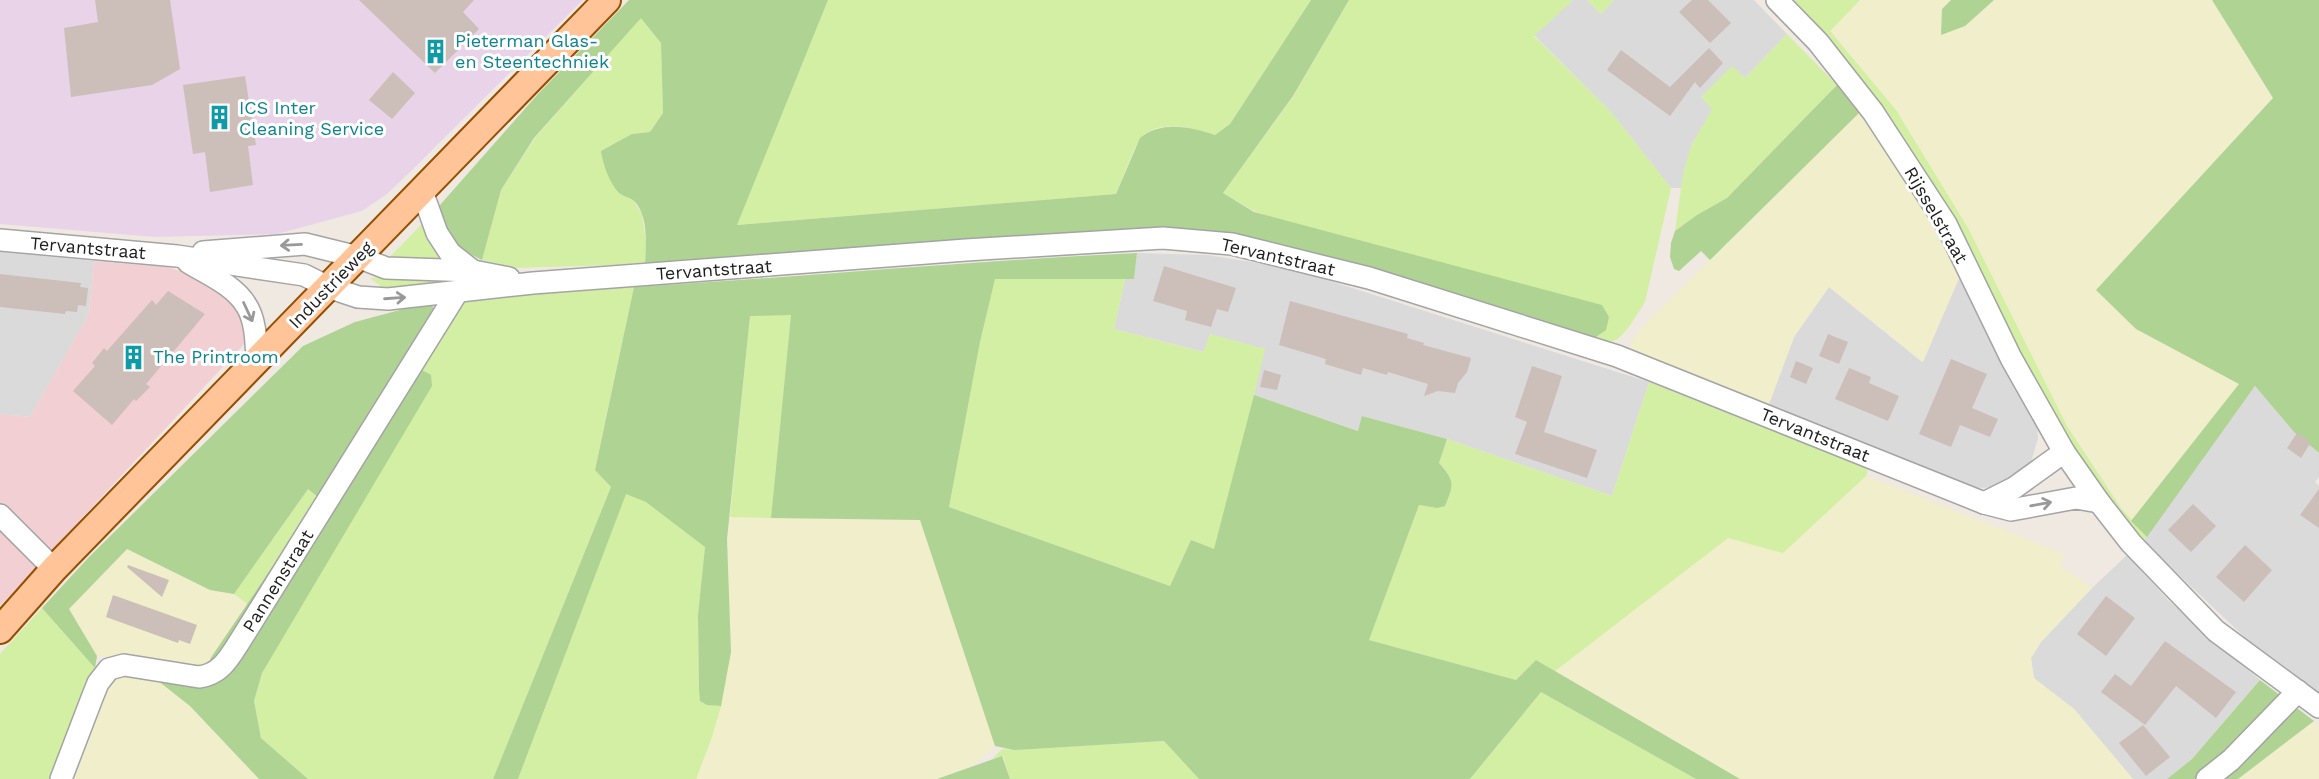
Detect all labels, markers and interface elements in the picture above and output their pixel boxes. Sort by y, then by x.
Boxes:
place label: Pieterman Glas- en Steentechniek [455,30,609,72]
building icon: Pieterman Glas- en Steentechniek [421,37,449,65]
place label: ICS Inter Cleaning Service [239,97,384,139]
building icon: ICS Inter Cleaning Service [205,104,233,132]
street label: Rijsselstraat [1900,163,1973,267]
street label: Tervantstraat [29,232,147,263]
street label: Tervantstraat [1219,233,1338,280]
street label: Industrieweg [284,236,378,333]
one-way arrow [280,239,303,252]
street label: Tervantstraat [655,255,773,284]
one-way arrow [383,291,406,304]
one-way arrow [242,301,255,322]
building icon: The Printroom [119,343,147,371]
place label: The Printroom [153,346,279,367]
street label: Tervantstraat [1757,403,1873,466]
one-way arrow [2030,497,2052,511]
street label: Pannenstraat [238,525,318,636]

